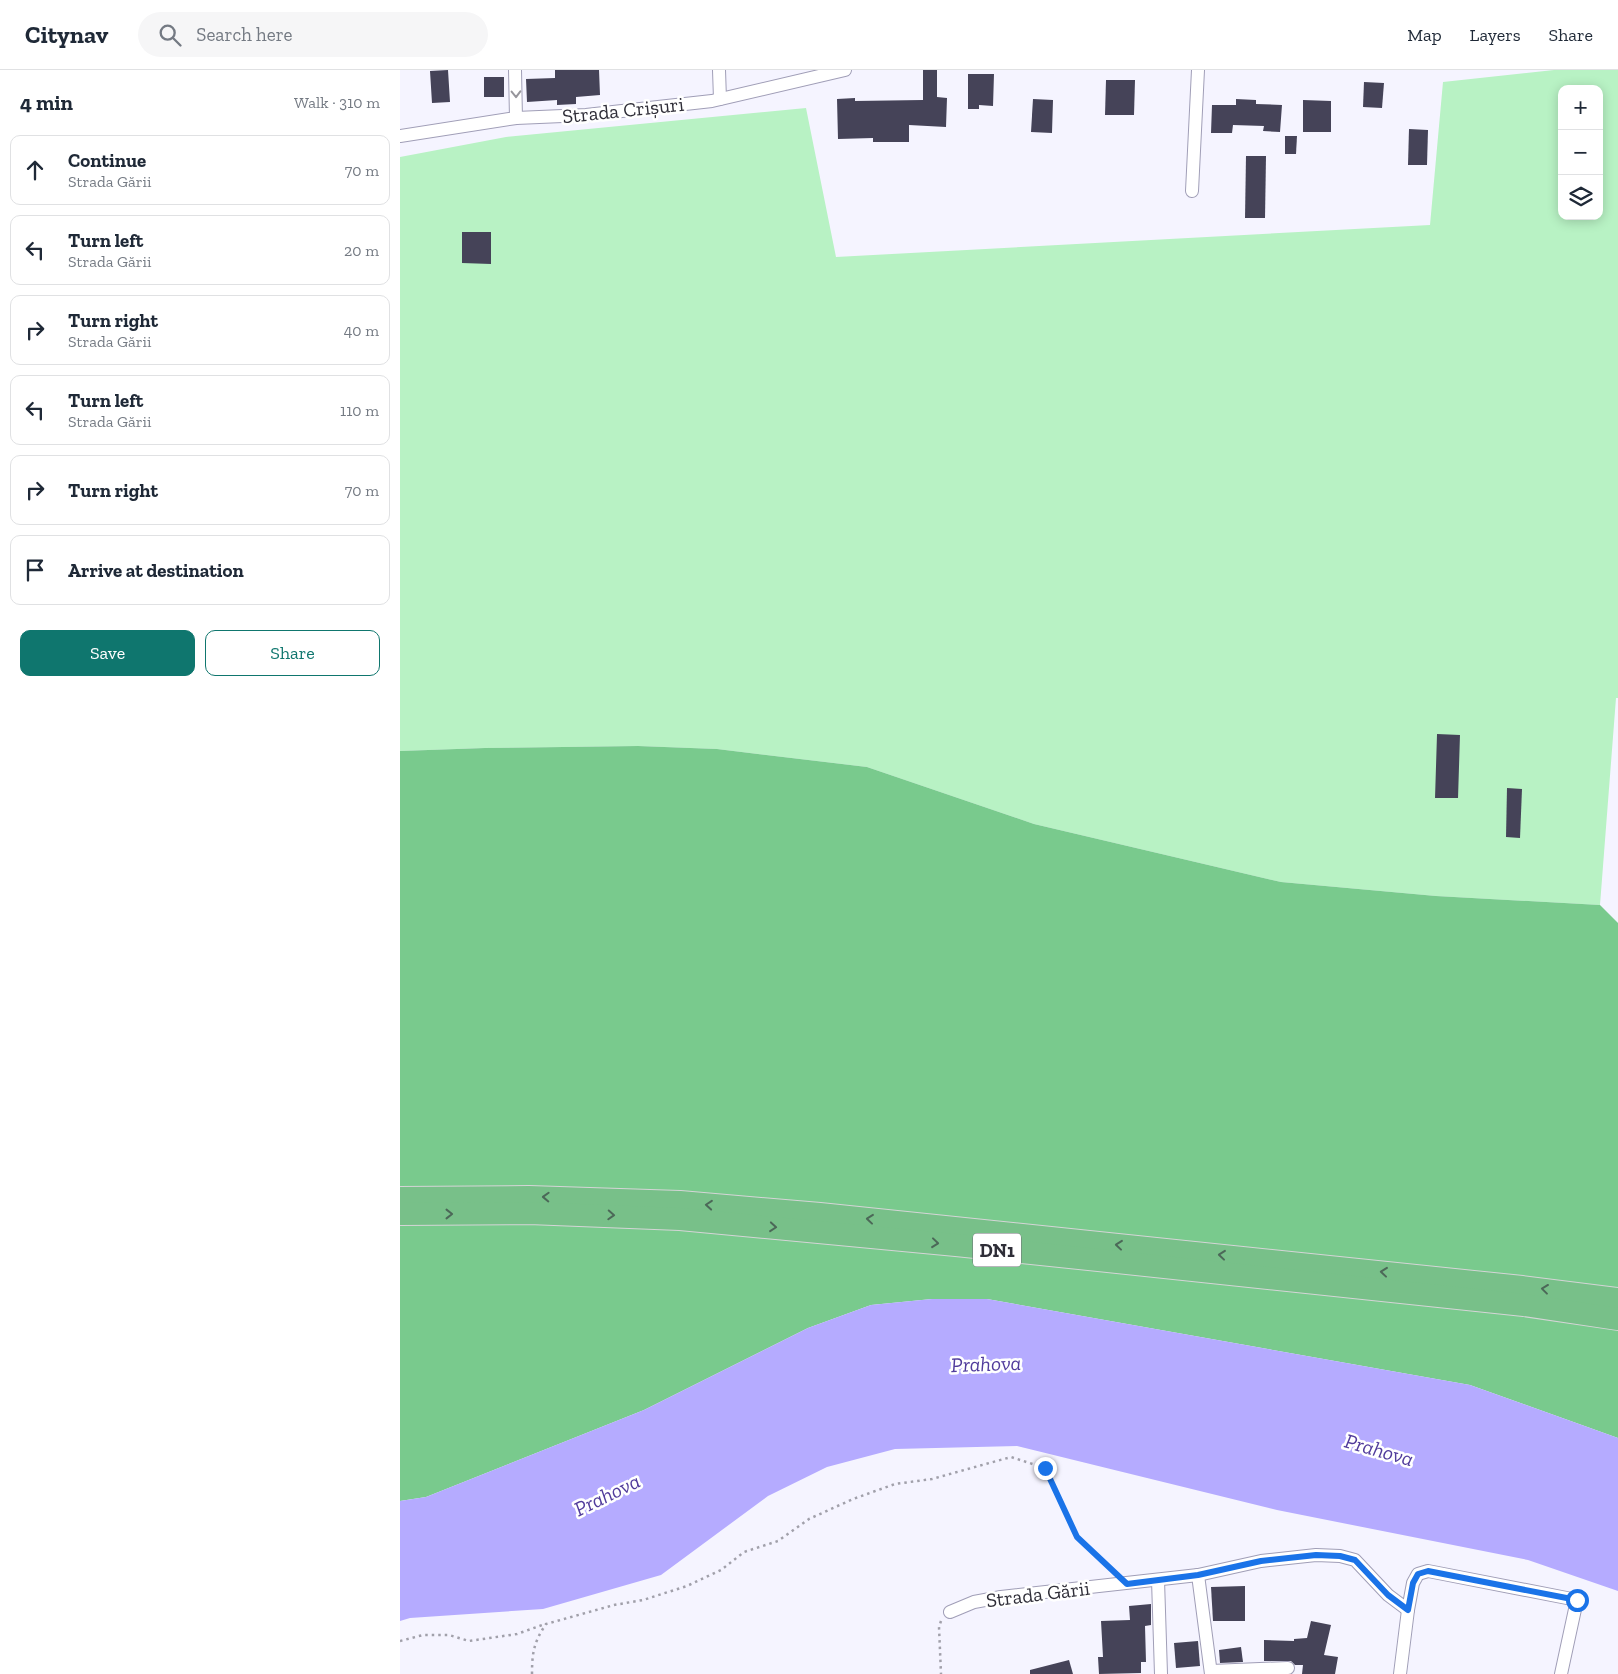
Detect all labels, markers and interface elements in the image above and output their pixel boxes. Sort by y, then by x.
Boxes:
search box [138,12,488,57]
text: Citynav [25,20,108,49]
icon: search [156,21,184,49]
text: Search here [196,23,293,46]
text: Map [1407,24,1442,46]
text: Layers [1470,24,1521,46]
text: Share [1549,24,1593,46]
map controls [1558,85,1603,220]
button: + [1558,85,1603,130]
text: 4 min [20,90,73,115]
one-way arrow [510,90,521,98]
street label: Strada Crișuri [561,92,685,128]
text: Walk · 310 m [294,93,380,112]
button: − [1558,130,1603,175]
text: Continue [68,149,146,172]
icon: ahead [21,156,49,184]
text: 70 m [345,161,379,180]
text: Strada Gării [68,172,152,191]
button: layers [1558,175,1603,220]
text: Turn left [68,229,143,252]
icon: left [21,236,49,264]
text: 20 m [344,241,379,260]
text: Strada Gării [68,252,152,271]
text: Turn right [68,309,158,332]
icon: right [21,316,49,344]
text: 40 m [344,321,379,340]
text: Strada Gării [68,332,152,351]
text: Turn left [68,389,143,412]
icon: left [21,396,49,424]
text: 110 m [340,401,379,420]
text: Strada Gării [68,412,152,431]
icon: right [21,476,49,504]
text: Turn right [68,479,158,502]
text: 70 m [345,481,379,500]
icon: arrive [21,556,49,584]
text: Arrive at destination [68,559,244,582]
button: Save [20,630,195,676]
button: Share [205,630,380,676]
one-way arrow [542,1192,550,1203]
one-way arrow [704,1199,712,1210]
one-way arrow [445,1208,453,1219]
one-way arrow [607,1210,615,1221]
one-way arrow [866,1214,874,1225]
one-way arrow [770,1222,778,1233]
road number: DN1 [973,1234,1021,1266]
one-way arrow [931,1237,939,1248]
one-way arrow [1115,1240,1123,1251]
one-way arrow [1218,1250,1226,1261]
one-way arrow [1379,1267,1387,1278]
one-way arrow [1541,1284,1549,1295]
water label: Prahova [950,1350,1022,1377]
water label: Prahova [1342,1428,1416,1471]
route end [1034,1457,1057,1480]
water label: Prahova [570,1468,644,1521]
street label: Strada Gării [985,1576,1092,1612]
route start [1566,1589,1589,1612]

